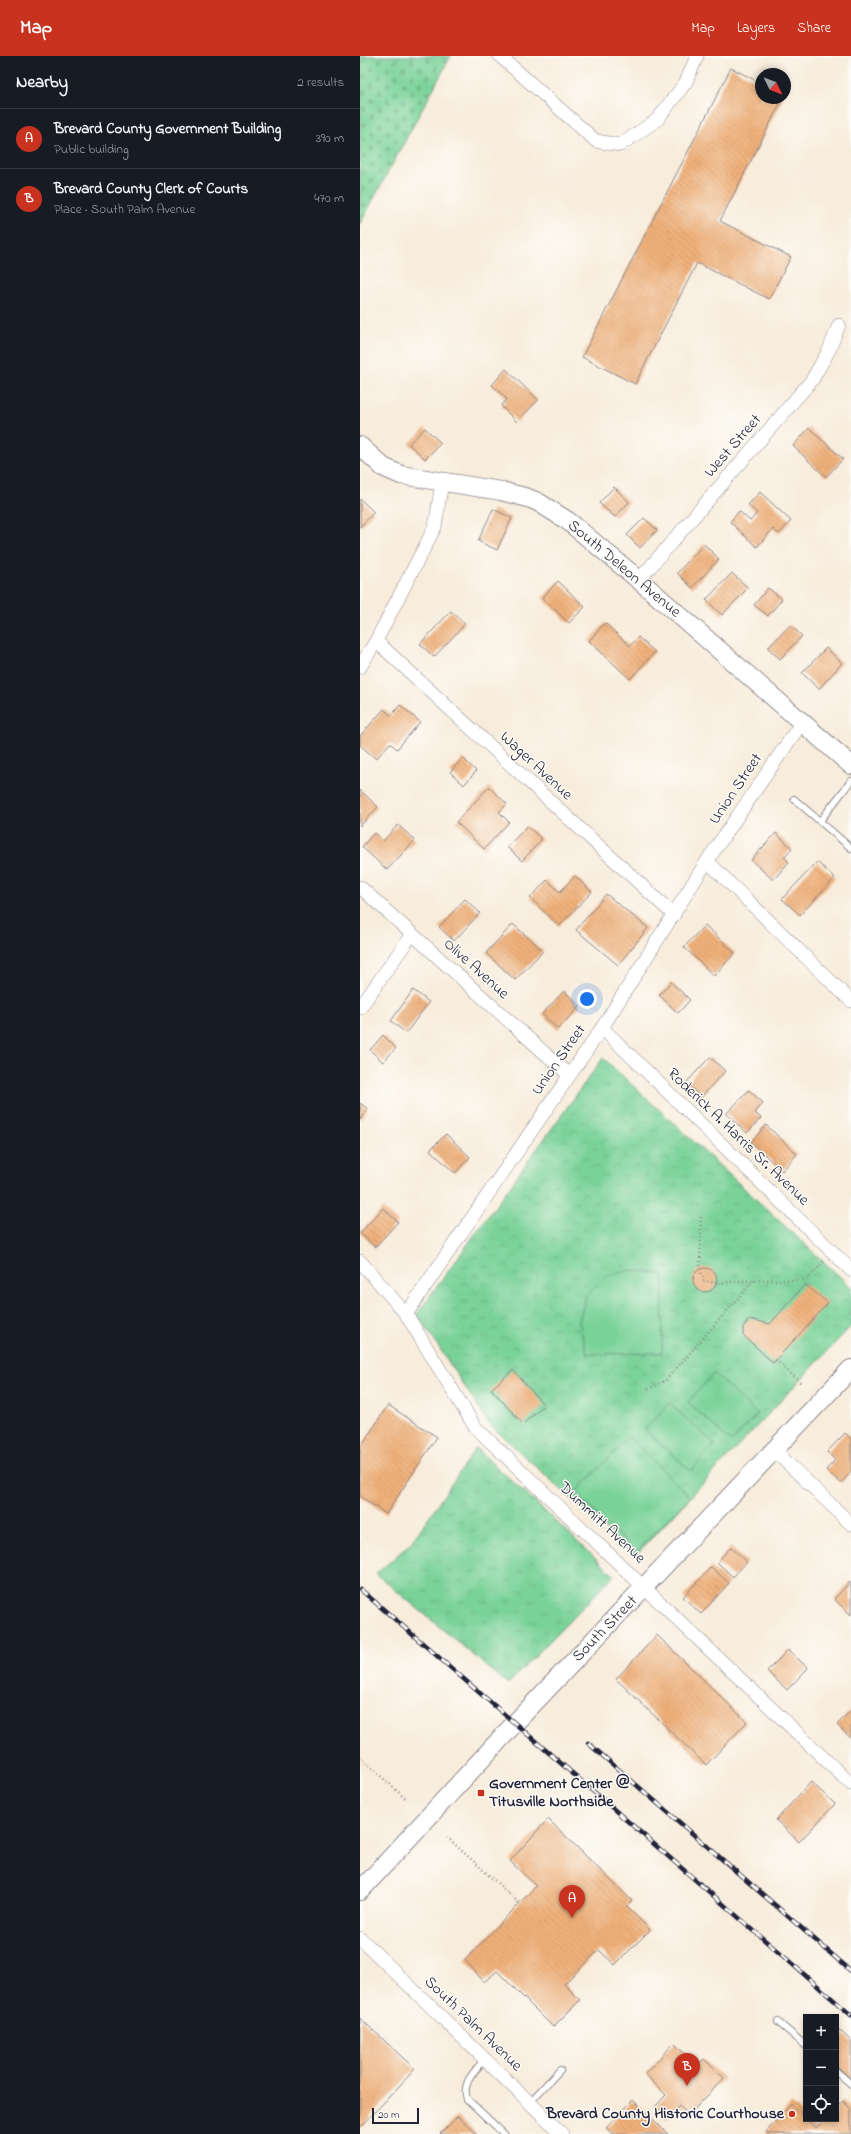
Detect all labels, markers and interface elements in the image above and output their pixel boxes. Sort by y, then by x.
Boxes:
text: Map [20,15,52,42]
text: Map [691,18,715,39]
text: Layers [737,18,775,39]
text: Share [797,18,831,39]
north arrow [755,68,791,104]
text: Nearby [16,70,68,95]
text: 2 results [297,73,344,92]
text: Brevard County Government Building [54,118,281,140]
text: A [25,129,33,148]
text: 390 m [316,129,344,148]
text: Public building [54,140,129,159]
text: Brevard County Clerk of Courts [54,178,248,200]
text: B [25,189,33,208]
text: 470 m [314,189,344,208]
text: Place · South Palm Avenue [54,200,195,219]
street label: West Street [699,408,768,483]
street label: South Deleon Avenue [562,514,687,624]
street label: Wager Avenue [494,726,579,807]
street label: Union Street [703,748,769,829]
street label: Olive Avenue [438,933,515,1006]
your location [577,989,597,1009]
street label: Union Street [526,1019,593,1100]
street label: Roderick A. Harris Sr. Avenue [661,1063,815,1212]
street label: Dummitt Avenue [552,1476,651,1570]
street label: South Street [567,1590,644,1668]
place label: Government Center @ Titusville Northside [489,1772,629,1814]
marker: Government Center @ Titusville Northside [476,1788,486,1798]
pin: A [559,1885,585,1918]
street label: South Palm Avenue [418,1971,528,2078]
map controls [803,2014,839,2122]
button: + [803,2014,839,2050]
button: − [803,2050,839,2086]
pin: B [674,2053,700,2086]
button: locate [803,2086,839,2122]
place label: Brevard County Historic Courthouse [545,2102,785,2127]
scale bar [372,2106,419,2125]
text: 20 m [378,2107,400,2123]
marker: Brevard County Historic Courthouse [787,2109,797,2119]

